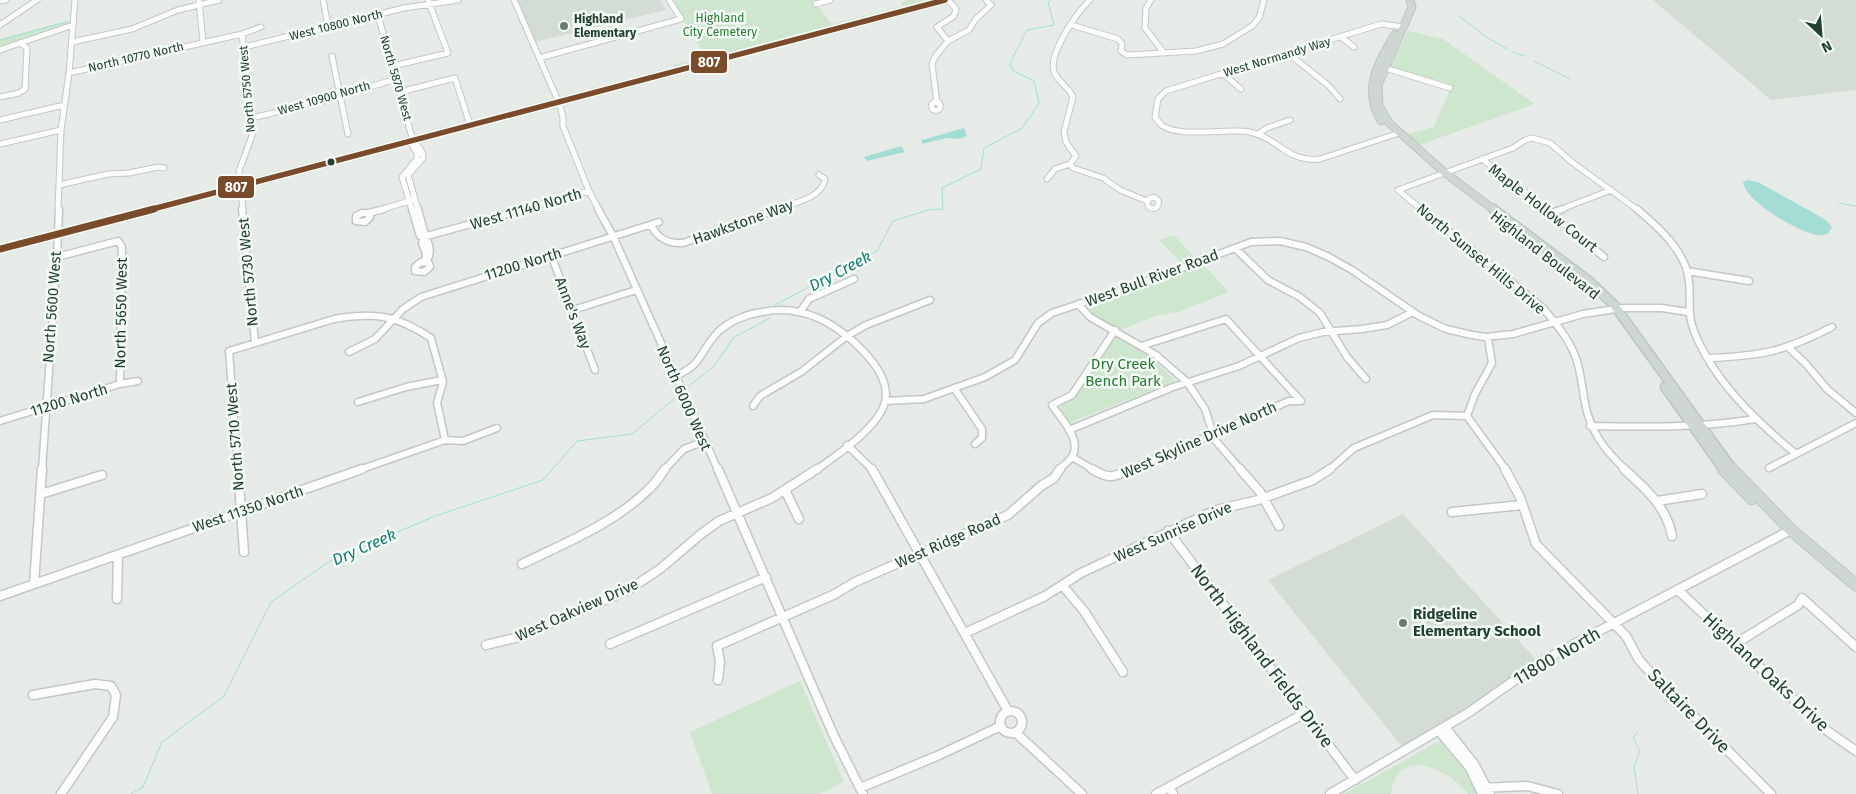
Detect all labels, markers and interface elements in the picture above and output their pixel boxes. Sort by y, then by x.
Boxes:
street label: West 10800 North [288,7,384,43]
north arrow [1796,10,1846,60]
park label: Highland City Cemetery [683,11,757,39]
place label: Highland Elementary [574,12,637,40]
marker: Highland Elementary [558,20,570,32]
street label: North 5870 West [377,34,415,123]
street label: West Normandy Way [1222,34,1332,80]
text: N [1819,37,1834,56]
street label: North 10770 North [87,39,185,75]
street label: North 5750 West [236,44,258,133]
line badge: 807 [690,50,728,74]
text: 807 [698,54,721,71]
street label: West 10900 North [276,78,372,118]
unlabelled marker [326,157,336,167]
street label: Maple Hollow Court [1485,160,1601,256]
line badge: 807 [217,175,255,199]
text: 807 [225,179,248,196]
street label: West 11140 North [468,184,584,234]
street label: Hawkstone Way [690,195,796,249]
street label: North Sunset Hills Drive [1413,200,1549,318]
street label: Highland Boulevard [1487,207,1603,303]
street label: North 5730 West [234,216,262,327]
street label: 11200 North [482,244,564,284]
street label: West Bull River Road [1083,245,1221,311]
water label: Dry Creek [806,247,875,295]
street label: North 5600 West [39,250,65,364]
street label: North 5650 West [111,257,131,369]
street label: Anne's Way [551,274,595,352]
street label: North 6000 West [653,343,715,454]
park label: Dry Creek Bench Park [1085,355,1161,390]
street label: 11200 North [28,380,110,420]
street label: North 5710 West [222,382,248,492]
street label: West Skyline Drive North [1119,398,1279,482]
street label: West 11350 North [190,482,306,536]
street label: West Sunrise Drive [1111,498,1235,566]
street label: West Ridge Road [893,510,1003,572]
water label: Dry Creek [329,524,399,569]
street label: North Highland Fields Drive [1186,560,1338,752]
street label: West Oakview Drive [513,575,641,645]
place label: Ridgeline Elementary School [1413,605,1541,640]
street label: Highland Oaks Drive [1698,608,1834,736]
marker: Ridgeline Elementary School [1397,617,1409,629]
street label: 11800 North [1510,622,1604,690]
street label: Saltaire Drive [1643,664,1735,758]

